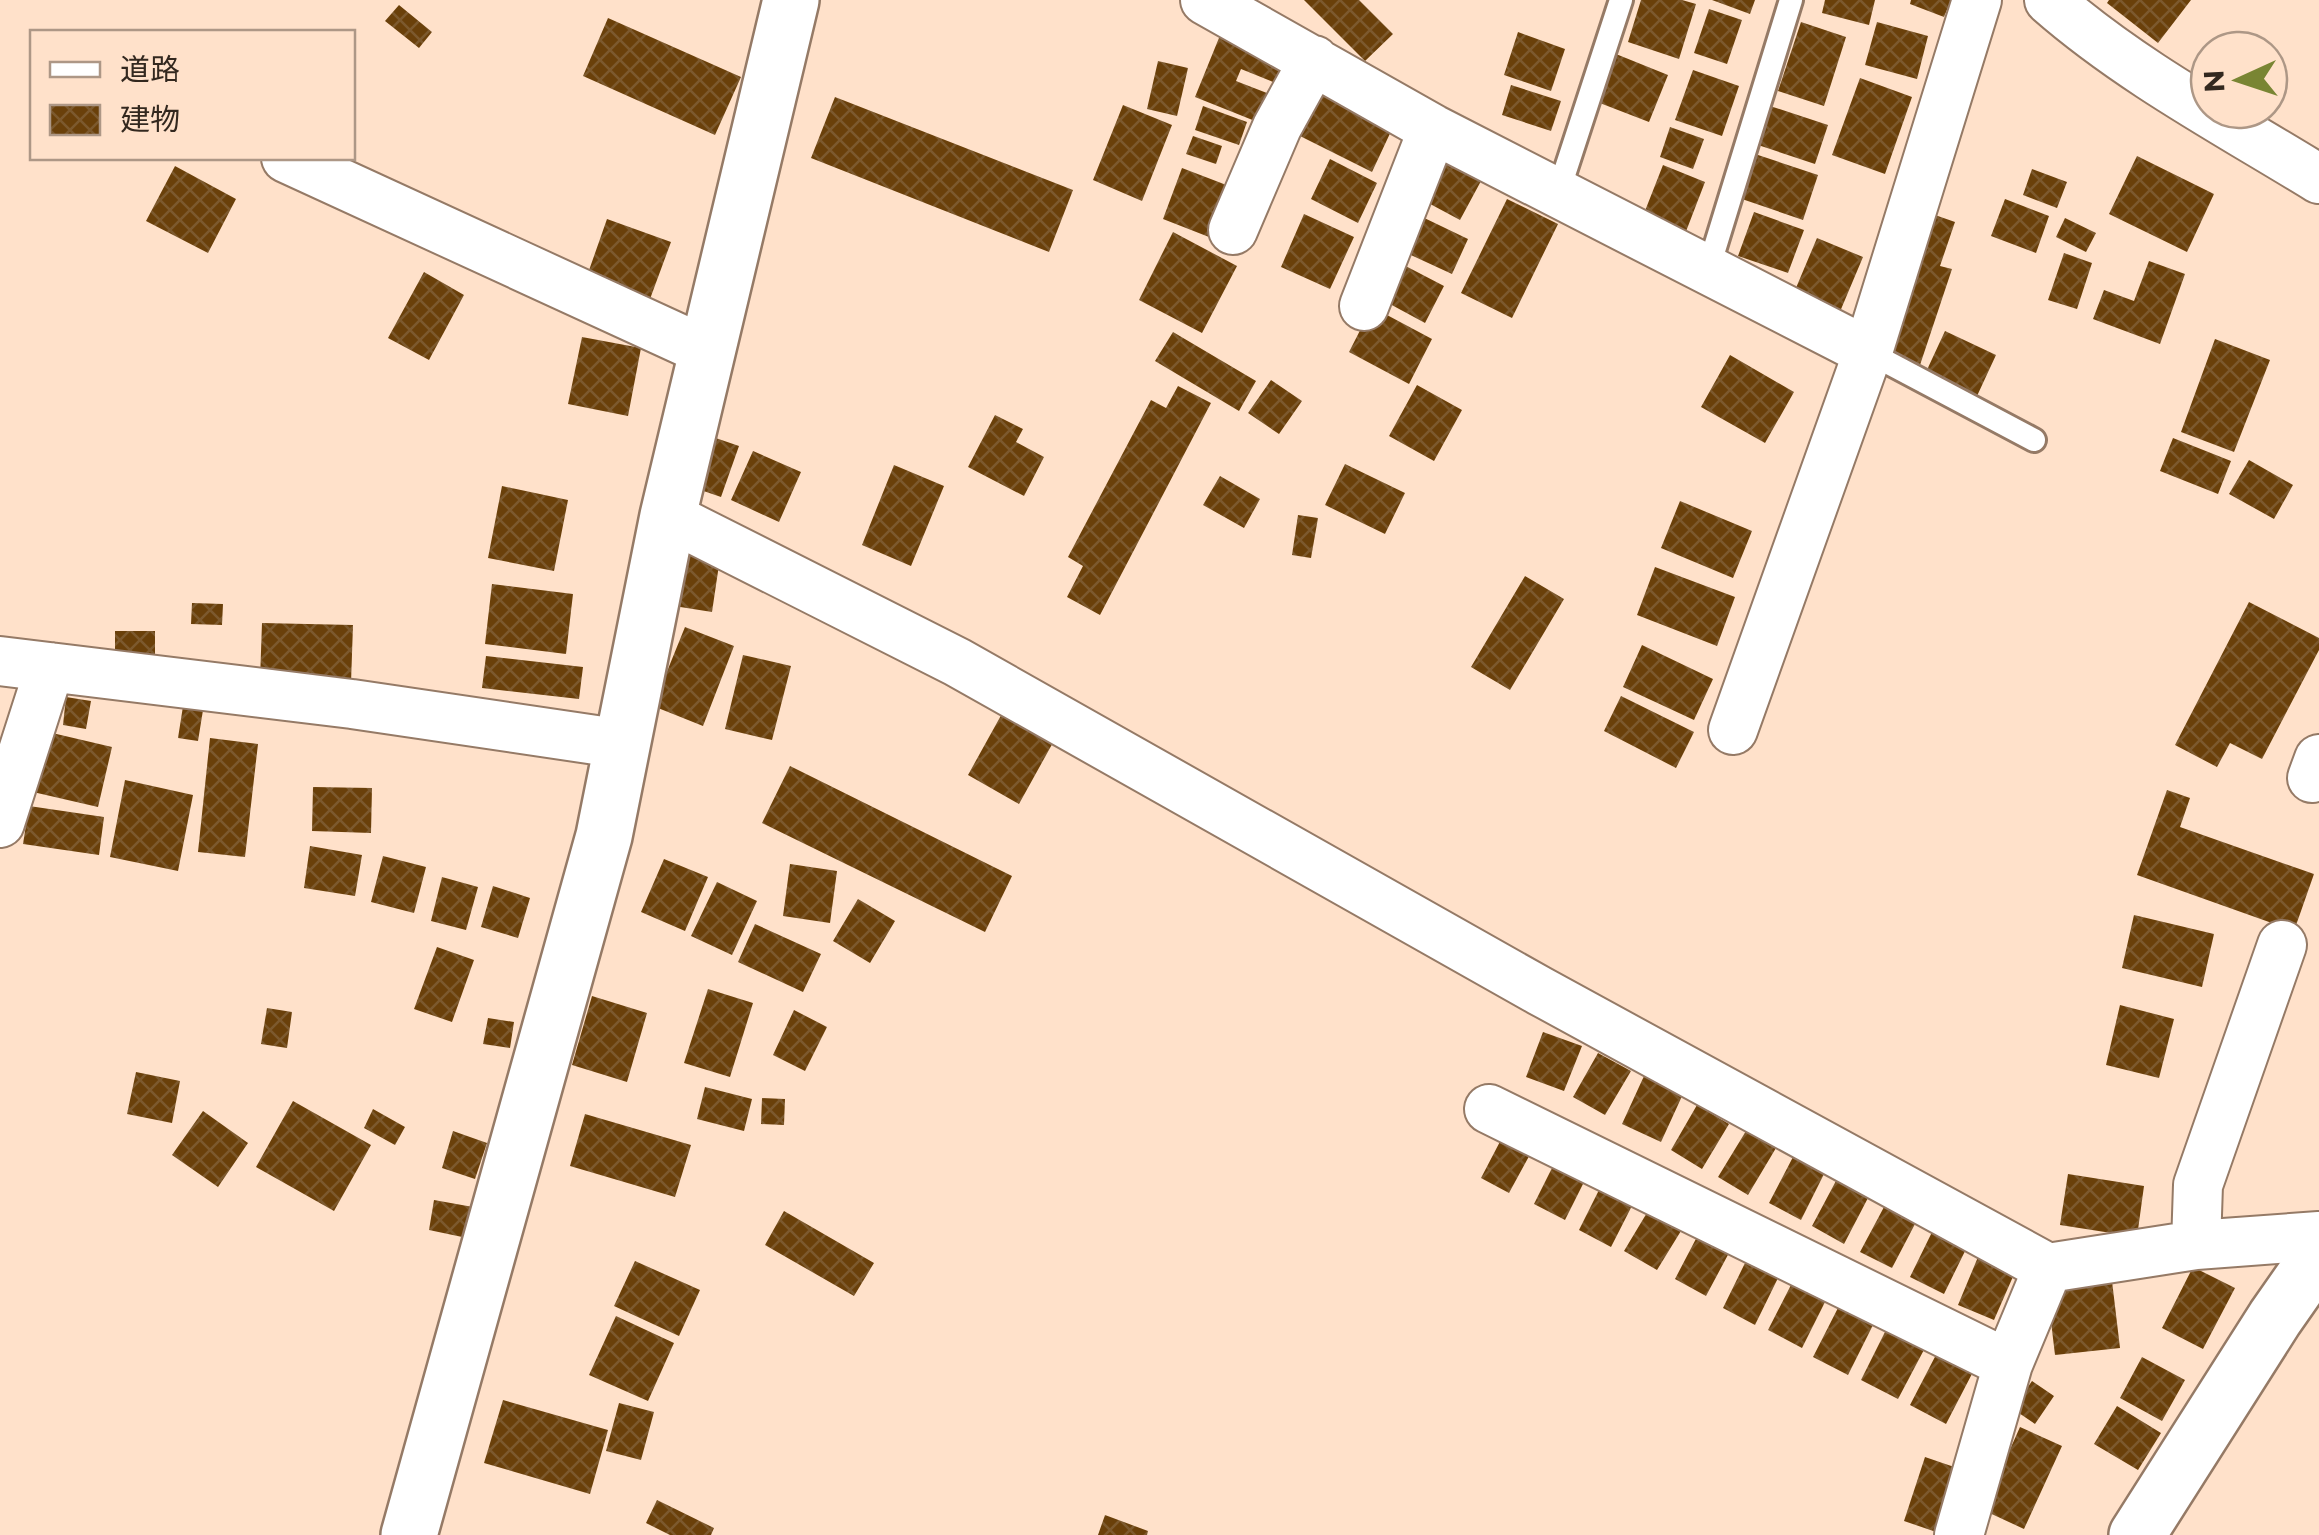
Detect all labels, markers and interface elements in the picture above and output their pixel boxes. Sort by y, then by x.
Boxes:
legend [30,30,355,160]
north arrow [2189,30,2289,130]
text: 道路 [120,51,180,88]
text: N [2196,69,2232,93]
text: 建物 [120,101,180,138]

